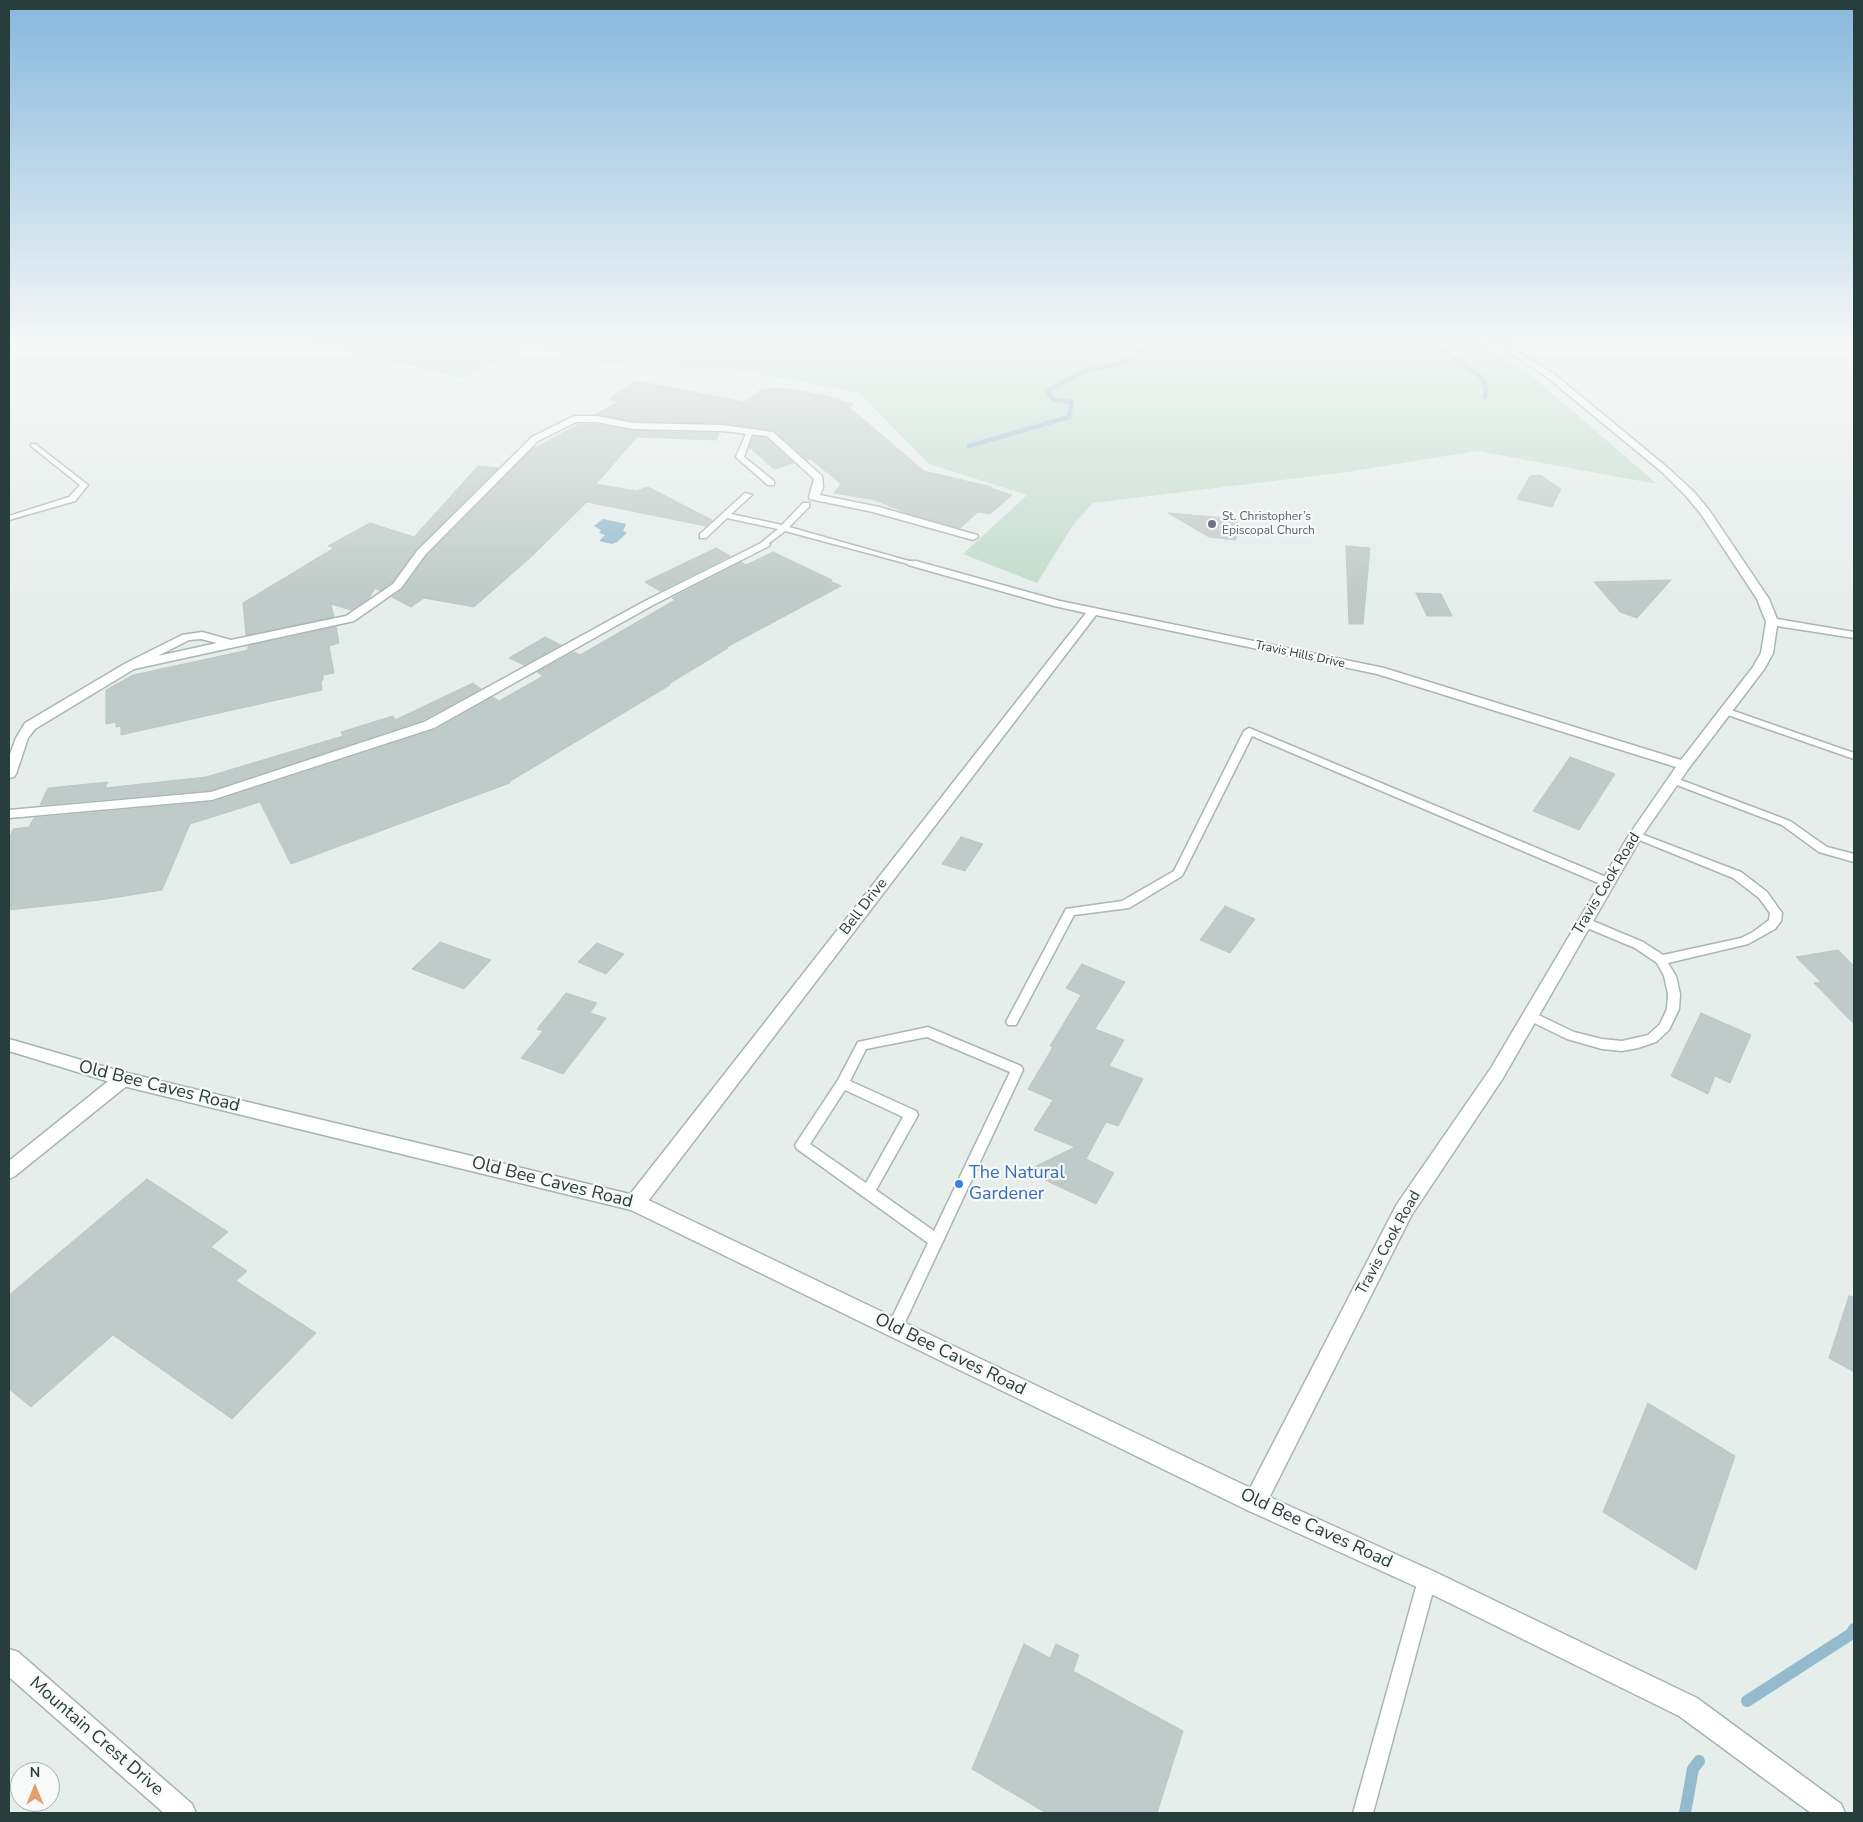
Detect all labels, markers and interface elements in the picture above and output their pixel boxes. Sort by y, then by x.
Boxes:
place label: St. Christopher’s Episcopal Church [1222,510,1315,538]
marker: St. Christopher’s Episcopal Church [1206,518,1218,530]
street label: Travis Hills Drive [1254,639,1346,671]
street label: Travis Cook Road [1569,830,1645,938]
street label: Bell Drive [836,875,892,939]
street label: Old Bee Caves Road [76,1057,242,1117]
street label: Old Bee Caves Road [469,1153,635,1213]
place label: The Natural Gardener [969,1163,1065,1206]
marker: The Natural Gardener [953,1178,965,1190]
street label: Travis Cook Road [1353,1188,1425,1298]
street label: Old Bee Caves Road [871,1309,1029,1401]
street label: Old Bee Caves Road [1237,1484,1395,1574]
street label: Mountain Crest Drive [24,1673,168,1801]
north arrow [10,1762,60,1812]
text: N [30,1763,40,1782]

